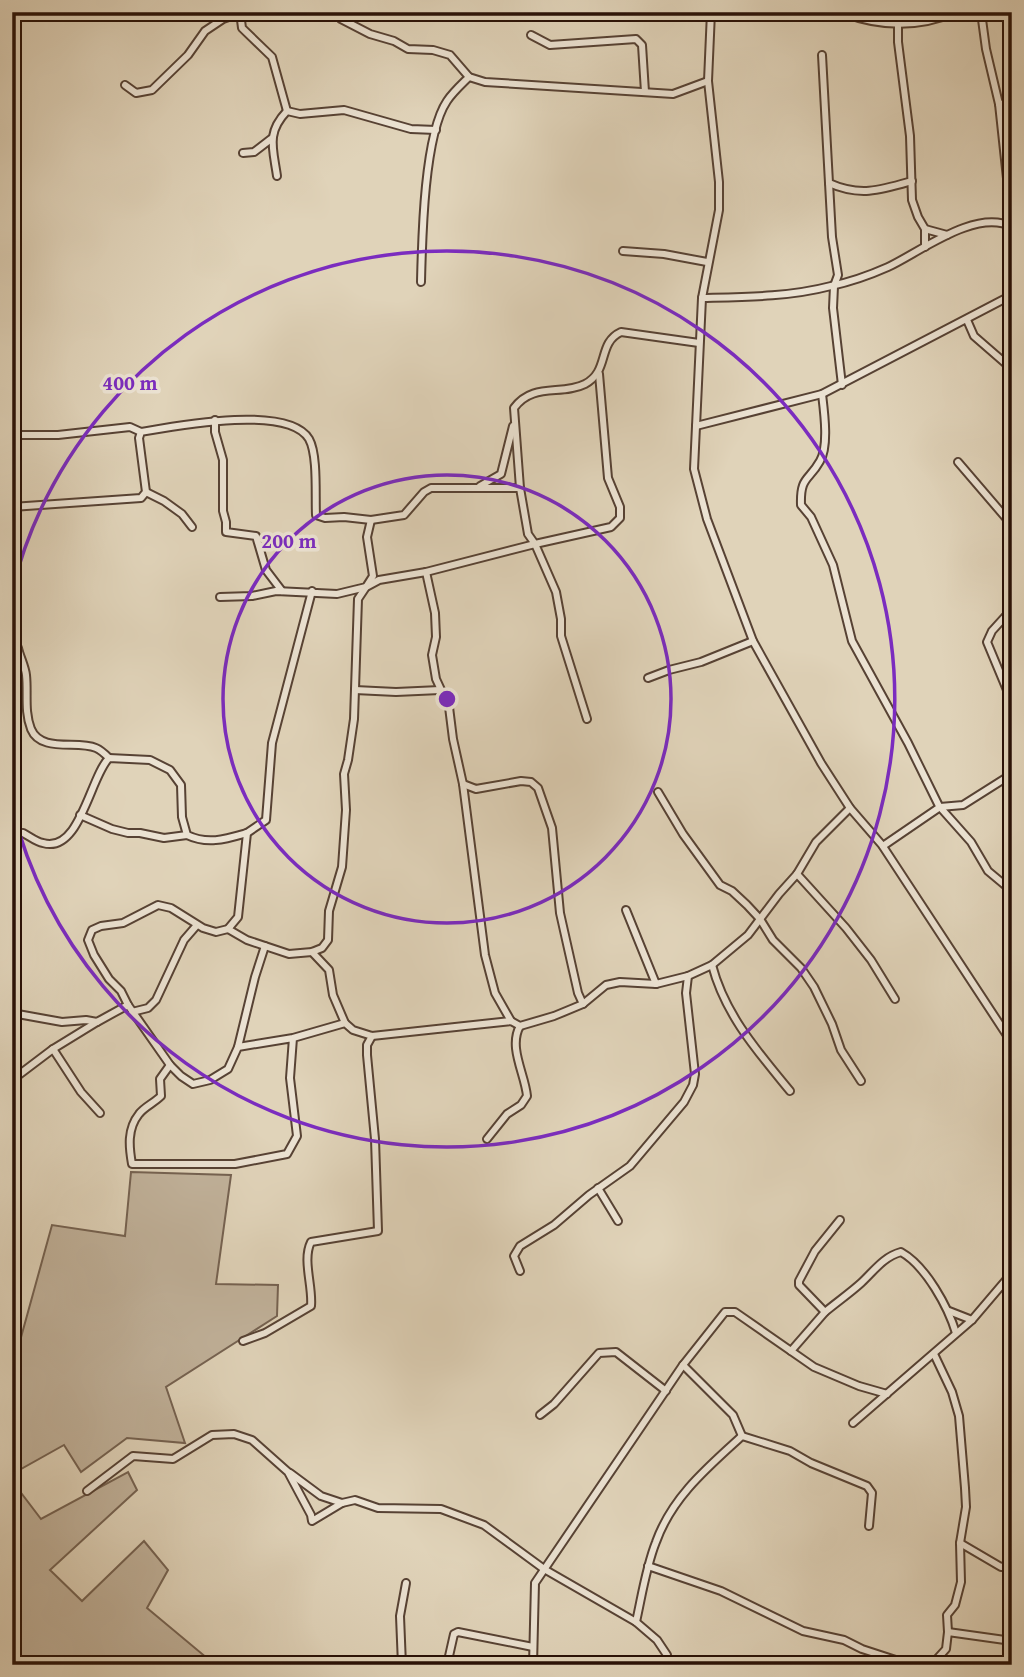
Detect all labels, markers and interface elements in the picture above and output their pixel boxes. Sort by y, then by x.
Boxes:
text: 400 m [102,367,158,398]
text: 200 m [261,525,317,556]
centre of rings [435,687,459,711]

